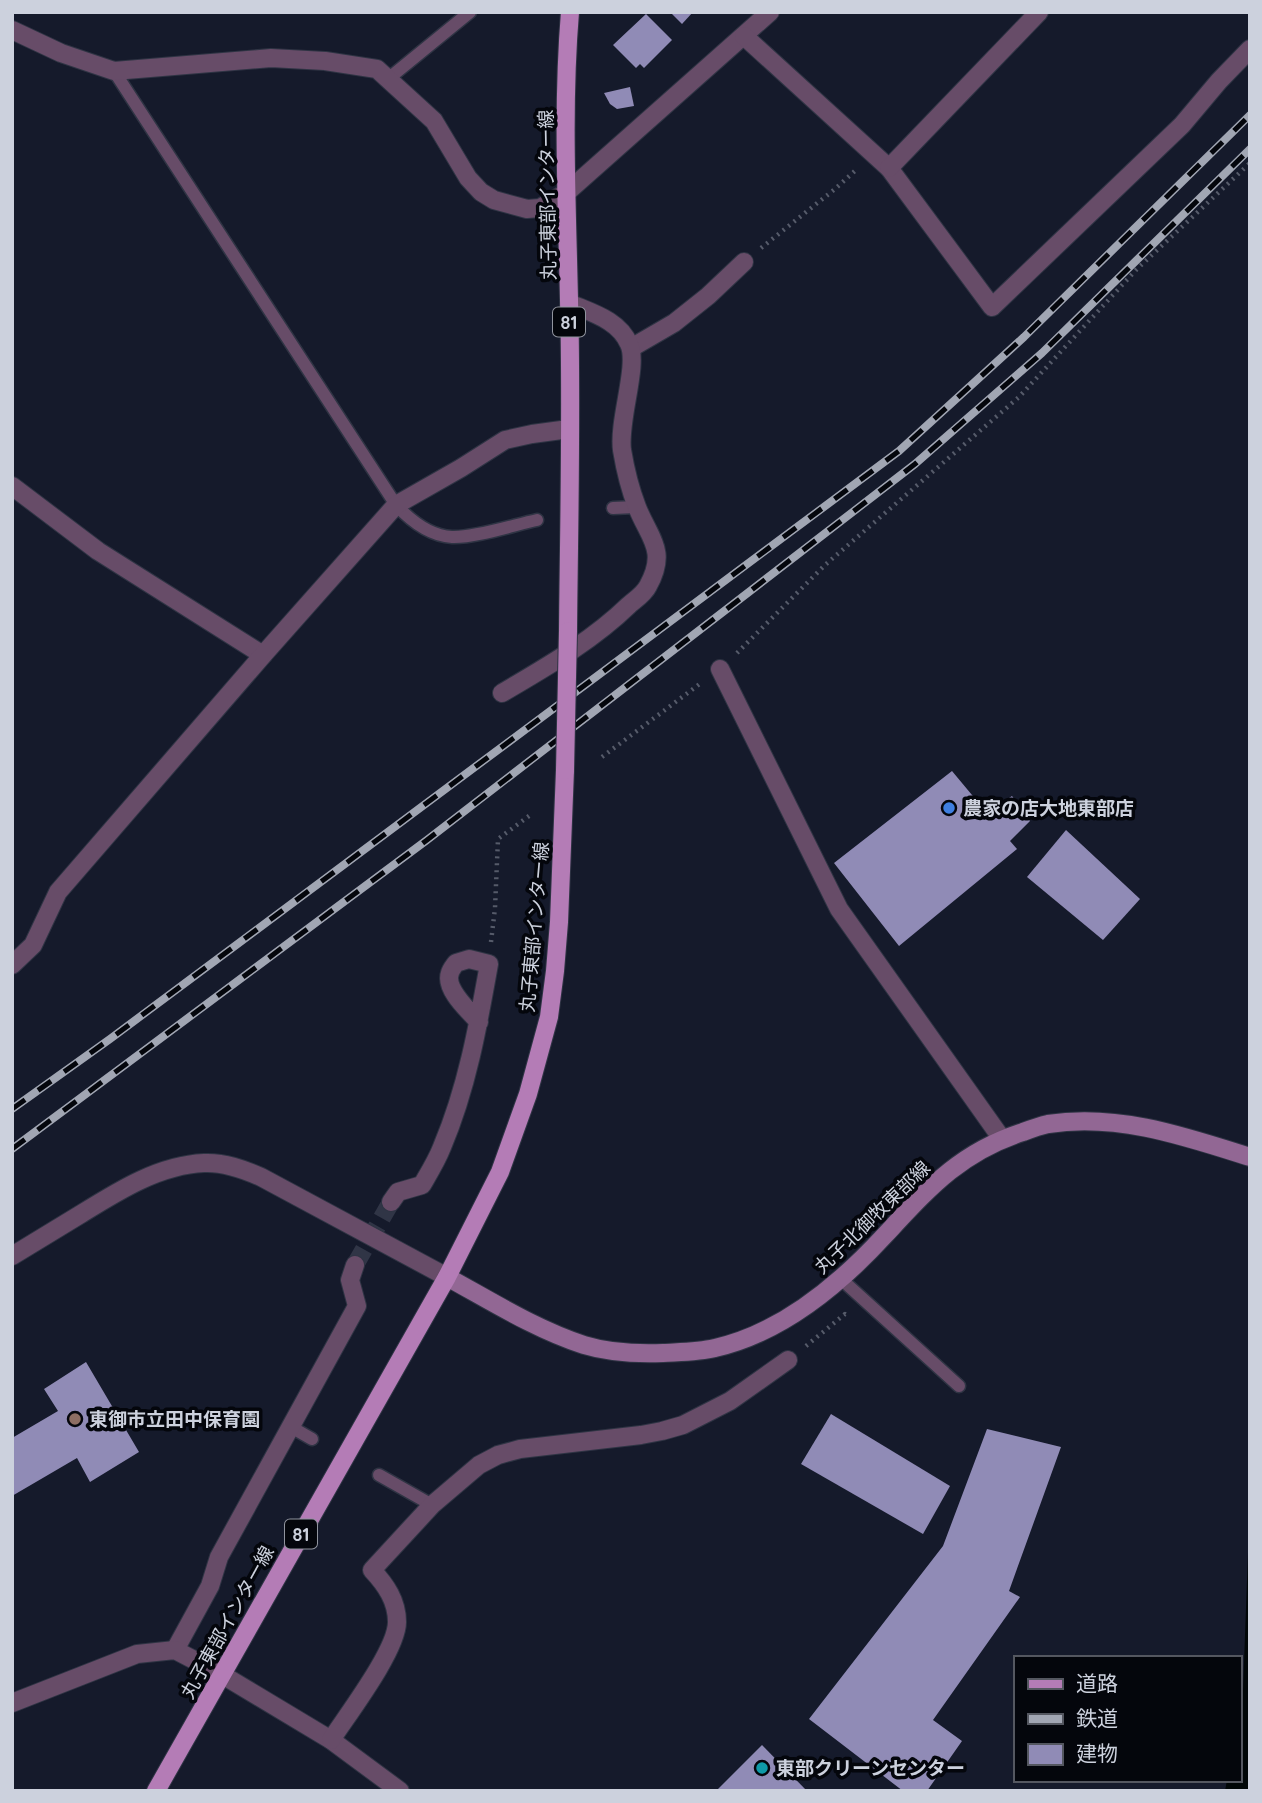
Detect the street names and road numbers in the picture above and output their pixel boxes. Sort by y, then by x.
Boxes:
street label: 丸子東部インター線 [534,109,560,281]
road number: 81 [553,308,585,336]
street label: 丸子東部インター線 [515,841,553,1013]
street label: 丸子北御牧東部線 [809,1156,935,1278]
road number: 81 [285,1520,317,1548]
street label: 丸子東部インター線 [175,1541,279,1703]

